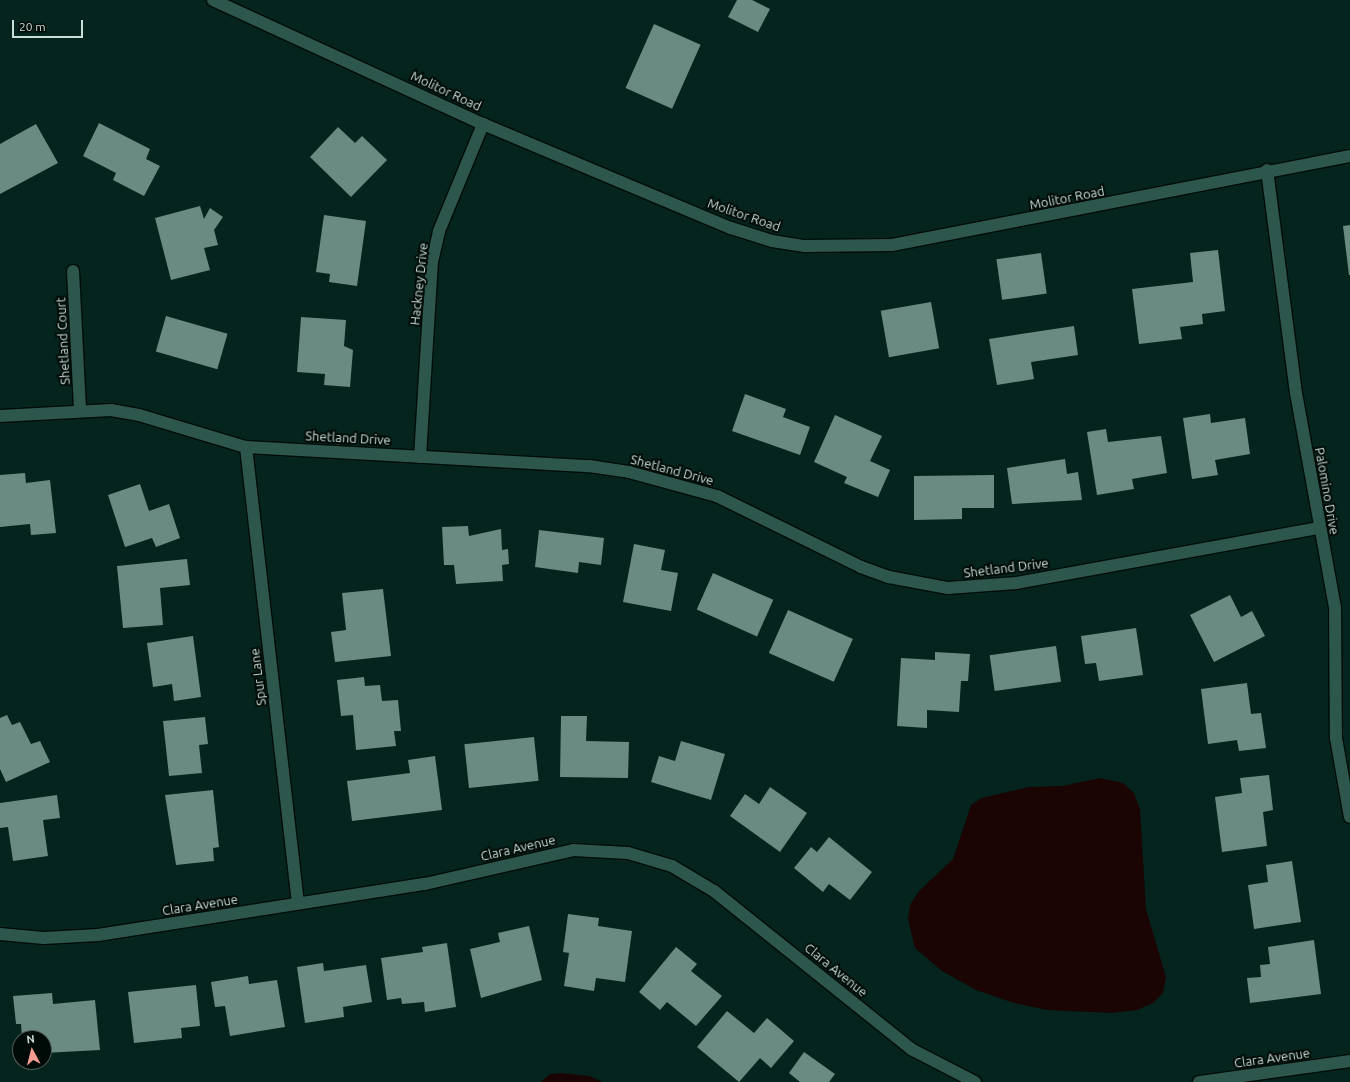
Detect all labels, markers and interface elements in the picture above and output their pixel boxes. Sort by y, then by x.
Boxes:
scale bar [14,12,85,38]
text: 20 m [19,20,46,33]
street label: Molitor Road [408,68,484,114]
street label: Molitor Road [1028,183,1106,213]
street label: Molitor Road [706,195,782,235]
street label: Hackney Drive [407,242,431,326]
street label: Shetland Court [53,297,73,385]
street label: Shetland Drive [305,428,391,448]
street label: Palomino Drive [1312,446,1342,536]
street label: Shetland Drive [629,451,715,489]
street label: Shetland Drive [963,555,1049,581]
street label: Spur Lane [247,647,269,707]
street label: Clara Avenue [479,832,557,864]
street label: Clara Avenue [161,891,239,919]
street label: Clara Avenue [801,940,871,1000]
north arrow [12,1030,52,1070]
text: N [26,1033,35,1046]
street label: Clara Avenue [1233,1045,1311,1071]

